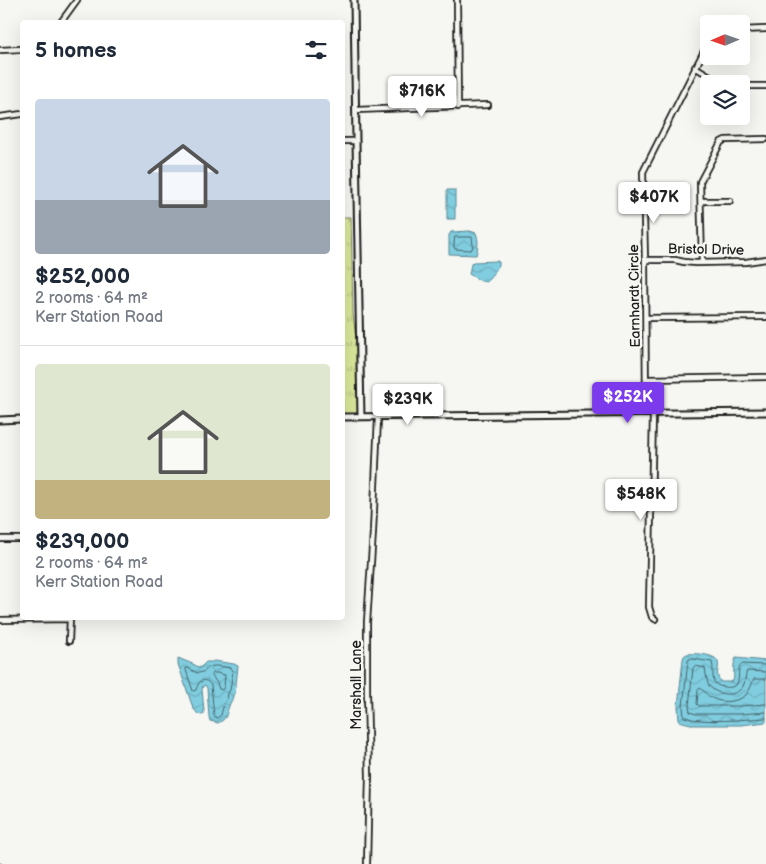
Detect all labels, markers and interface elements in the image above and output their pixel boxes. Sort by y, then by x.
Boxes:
north arrow [700,15,750,65]
map controls [700,15,750,125]
icon: filters [302,36,330,64]
text: 5 homes [35,38,117,63]
button: layers [700,75,750,125]
pin: $716K [387,76,457,118]
text: $716K [399,82,445,101]
icon: home [138,131,228,221]
pin: $407K [619,182,689,224]
text: $407K [629,188,679,207]
street label: Bristol Drive [668,240,744,259]
street label: Earnhardt Circle [625,244,644,348]
text: $252,000 [35,264,130,289]
text: 2 rooms · 64 m² [35,289,148,308]
text: Kerr Station Road [35,308,163,327]
pin: $252K [593,382,663,424]
pin: $239K [373,384,443,426]
text: $252K [603,388,653,407]
text: $239K [383,390,433,409]
icon: home [138,397,228,487]
pin: $548K [606,478,676,521]
text: $548K [616,485,666,504]
text: $239,000 [35,529,129,554]
text: 2 rooms · 64 m² [35,554,148,573]
text: Kerr Station Road [35,573,163,592]
street label: Marshall Lane [348,640,365,730]

